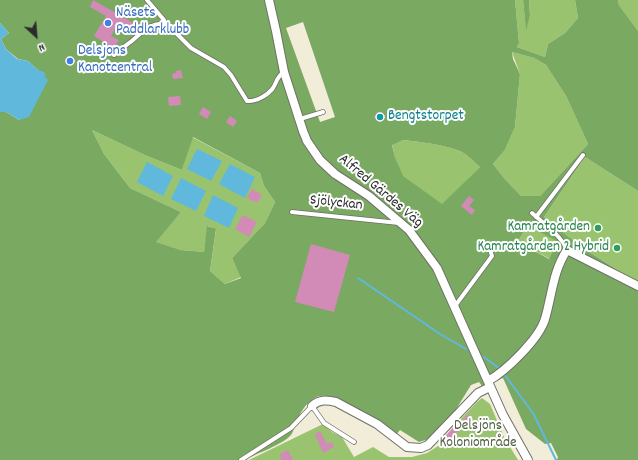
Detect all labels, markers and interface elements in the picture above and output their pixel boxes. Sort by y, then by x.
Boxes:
place label: Näsets Paddlarklubb [116,5,189,40]
north arrow [16,16,56,56]
marker: Näsets Paddlarklubb [103,18,113,28]
text: N [35,38,47,55]
place label: Delsjons Kanotcentral [78,43,152,78]
marker: Delsjons Kanotcentral [65,56,75,66]
place label: Bengtstorpet [388,108,464,126]
marker: Bengtstorpet [375,112,385,122]
street label: Alfred Gärdes Väg [334,151,426,233]
street label: Sjölyckan [309,192,363,216]
place label: Kamratgården [507,219,590,237]
marker: Kamratgården [593,223,603,233]
place label: Kamratgården 2 Hybrid [477,239,609,257]
marker: Kamratgården 2 Hybrid [612,243,622,253]
park label: Delsjöns Koloniområde [439,418,517,453]

